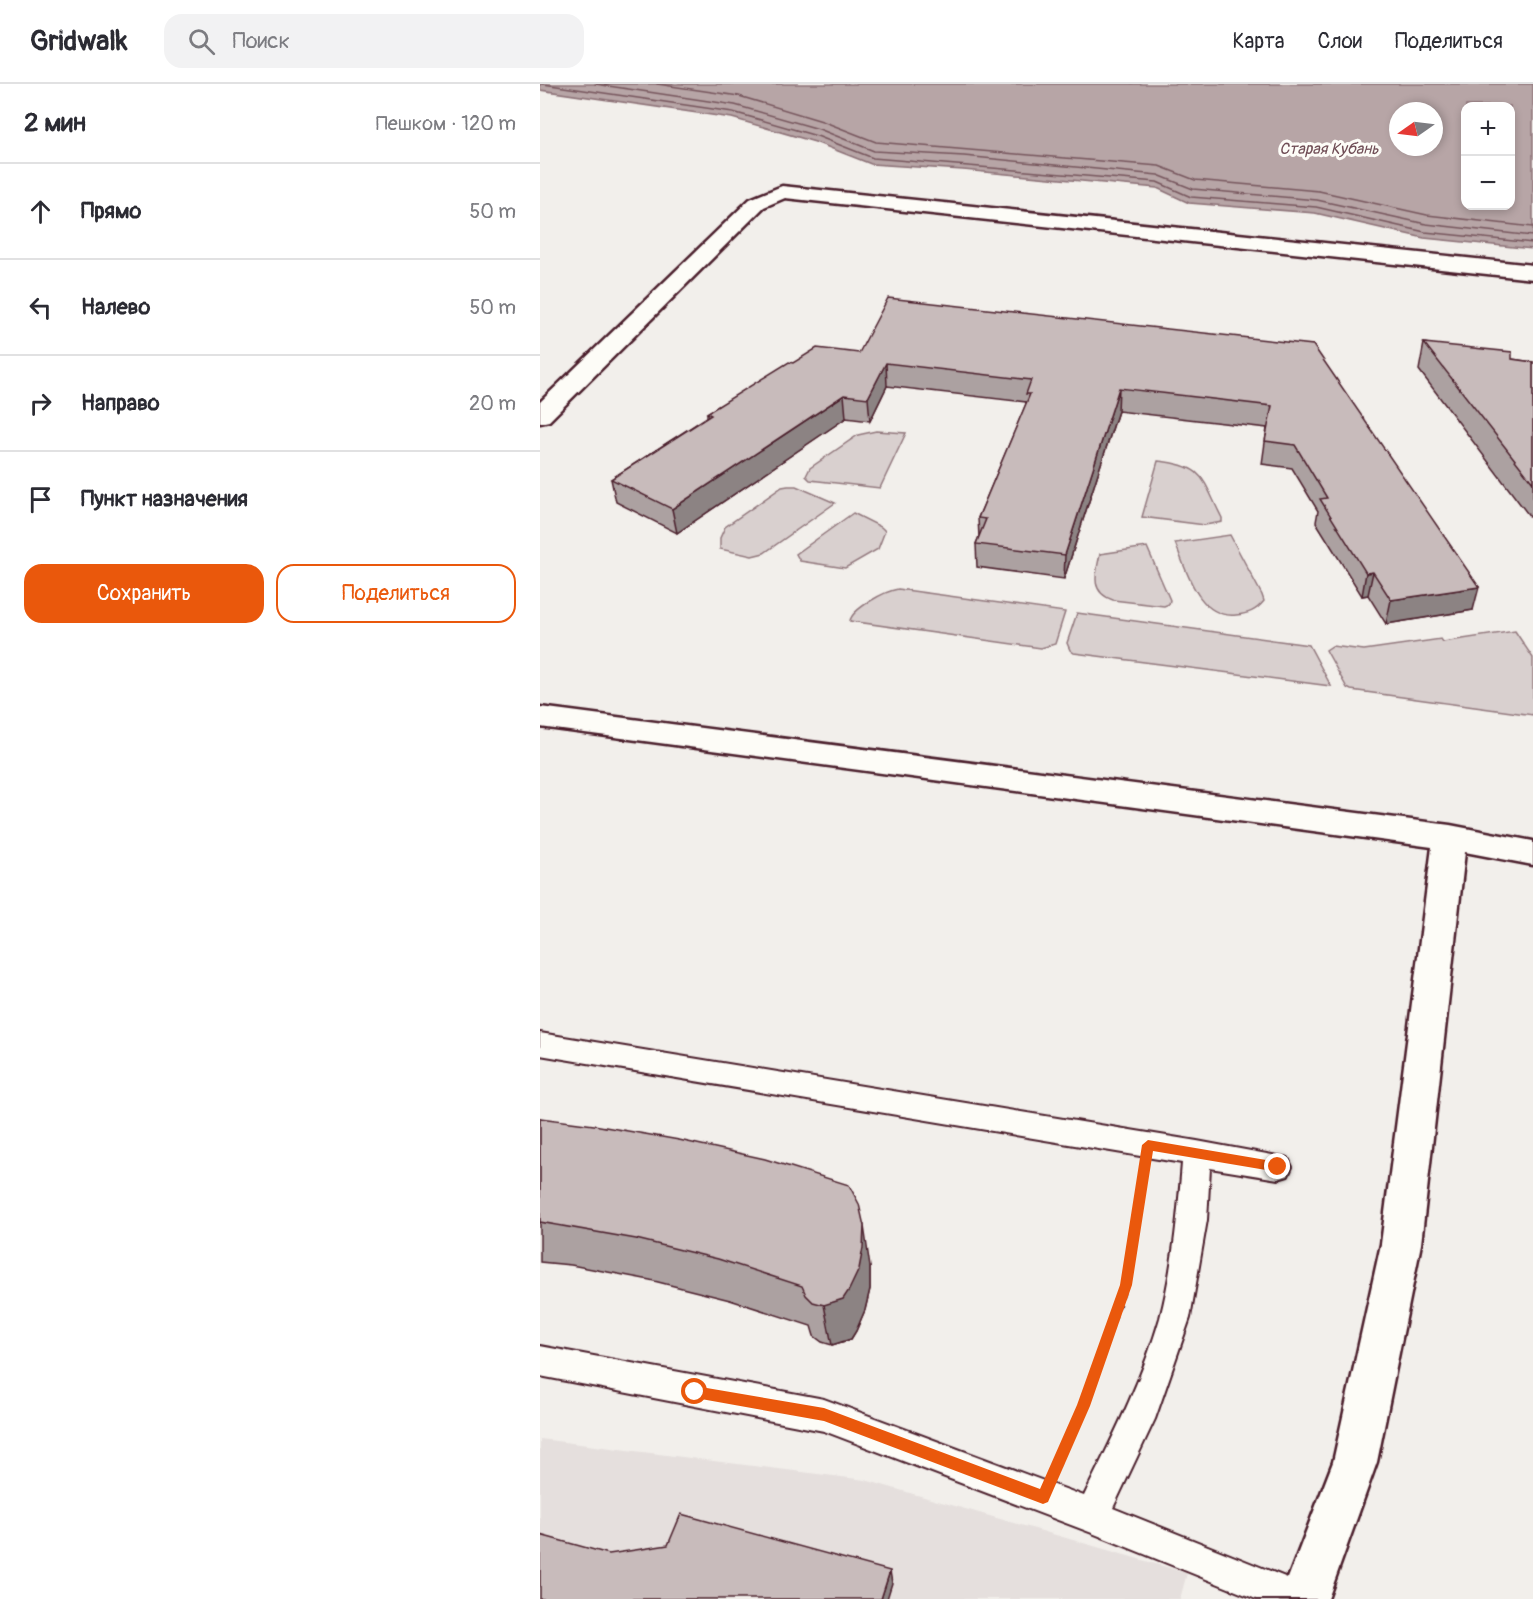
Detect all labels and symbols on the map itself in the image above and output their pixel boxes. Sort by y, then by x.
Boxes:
north arrow [1389,102,1443,156]
water label: Старая Кубань [1279,139,1379,159]
route end [1264,1153,1290,1179]
route start [681,1378,707,1404]

